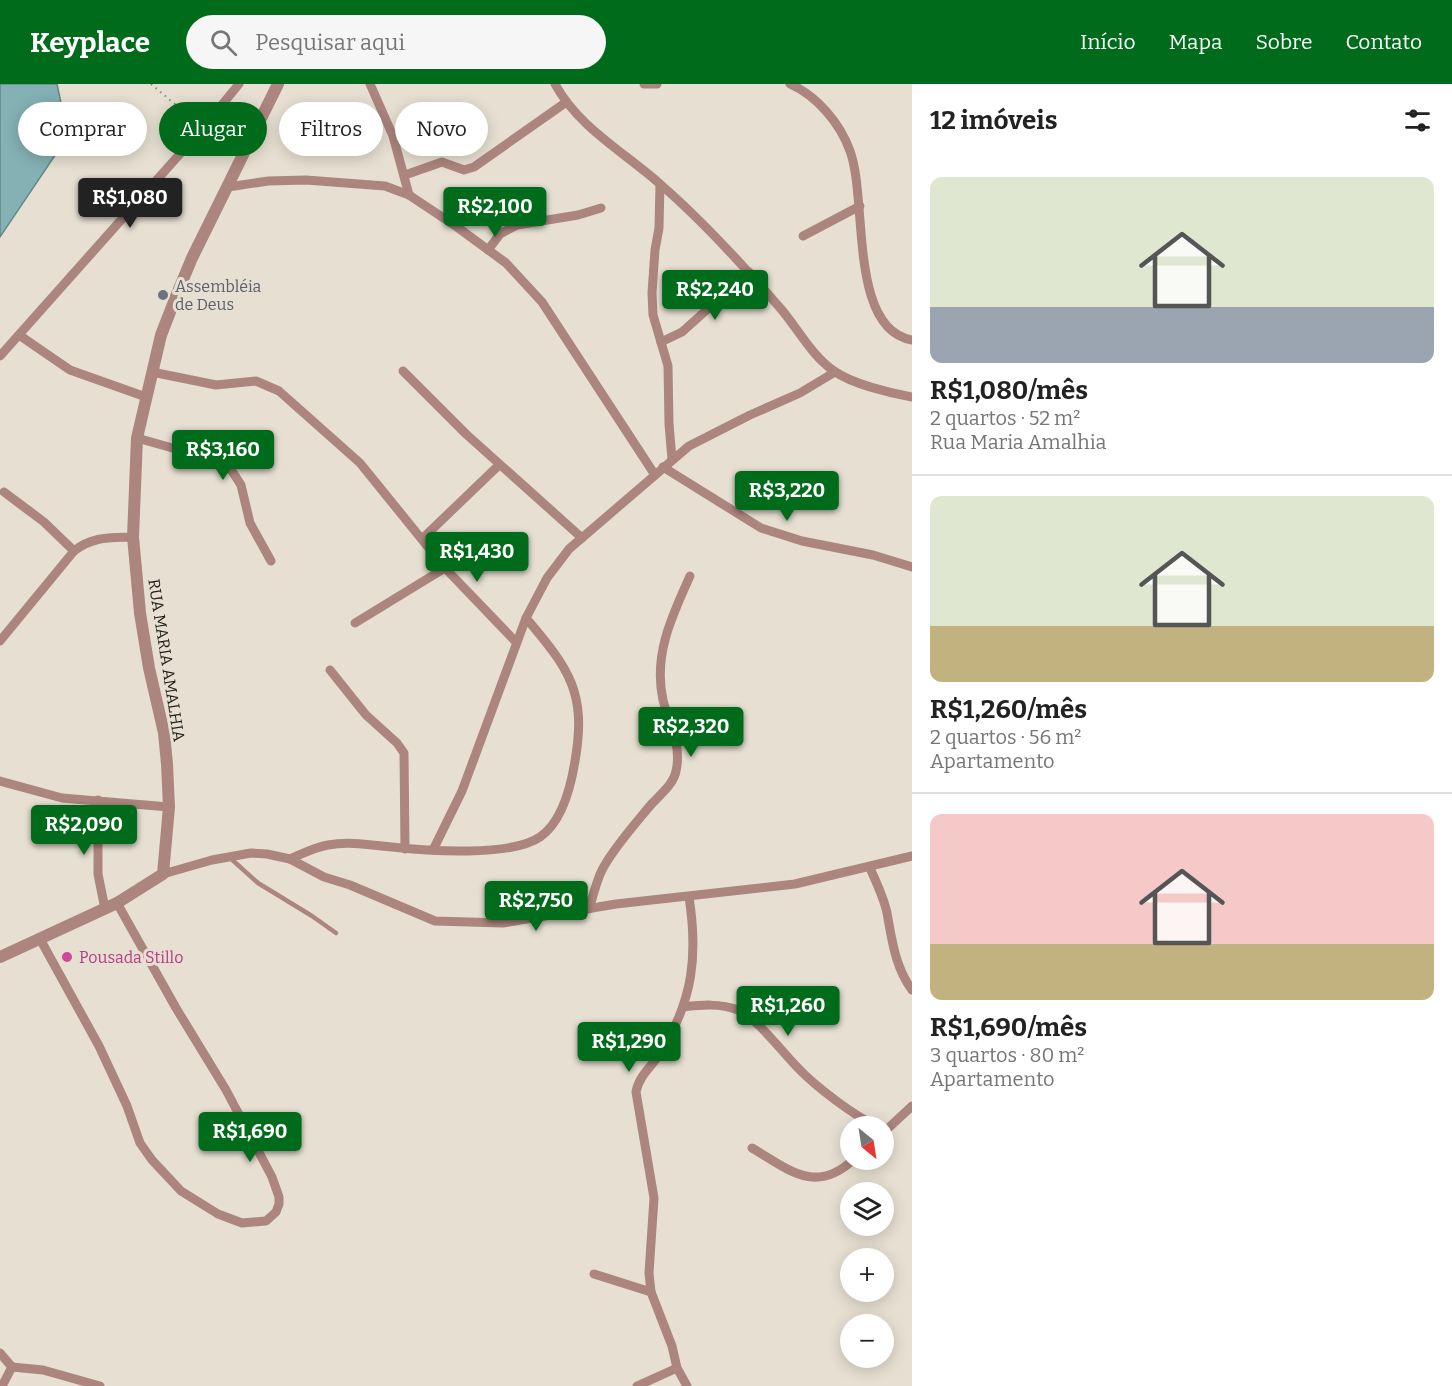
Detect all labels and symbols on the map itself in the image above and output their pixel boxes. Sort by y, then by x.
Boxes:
pin: R$1,080 [75,178,185,229]
pin: R$2,100 [440,187,550,238]
pin: R$2,240 [660,270,770,321]
place label: Assembléia de Deus [175,277,262,314]
marker: Assembléia de Deus [156,288,170,302]
pin: R$3,160 [168,430,278,481]
pin: R$3,220 [732,471,842,522]
pin: R$1,430 [422,532,532,583]
street label: RUA MARIA AMALHIA [144,577,189,743]
pin: R$2,320 [636,707,746,758]
pin: R$2,090 [29,805,139,856]
pin: R$2,750 [481,881,591,932]
place label: Pousada Stillo [79,948,183,967]
marker: Pousada Stillo [60,950,74,964]
pin: R$1,260 [733,986,843,1037]
pin: R$1,290 [574,1022,684,1073]
pin: R$1,690 [195,1112,305,1163]
north arrow [840,1116,894,1170]

